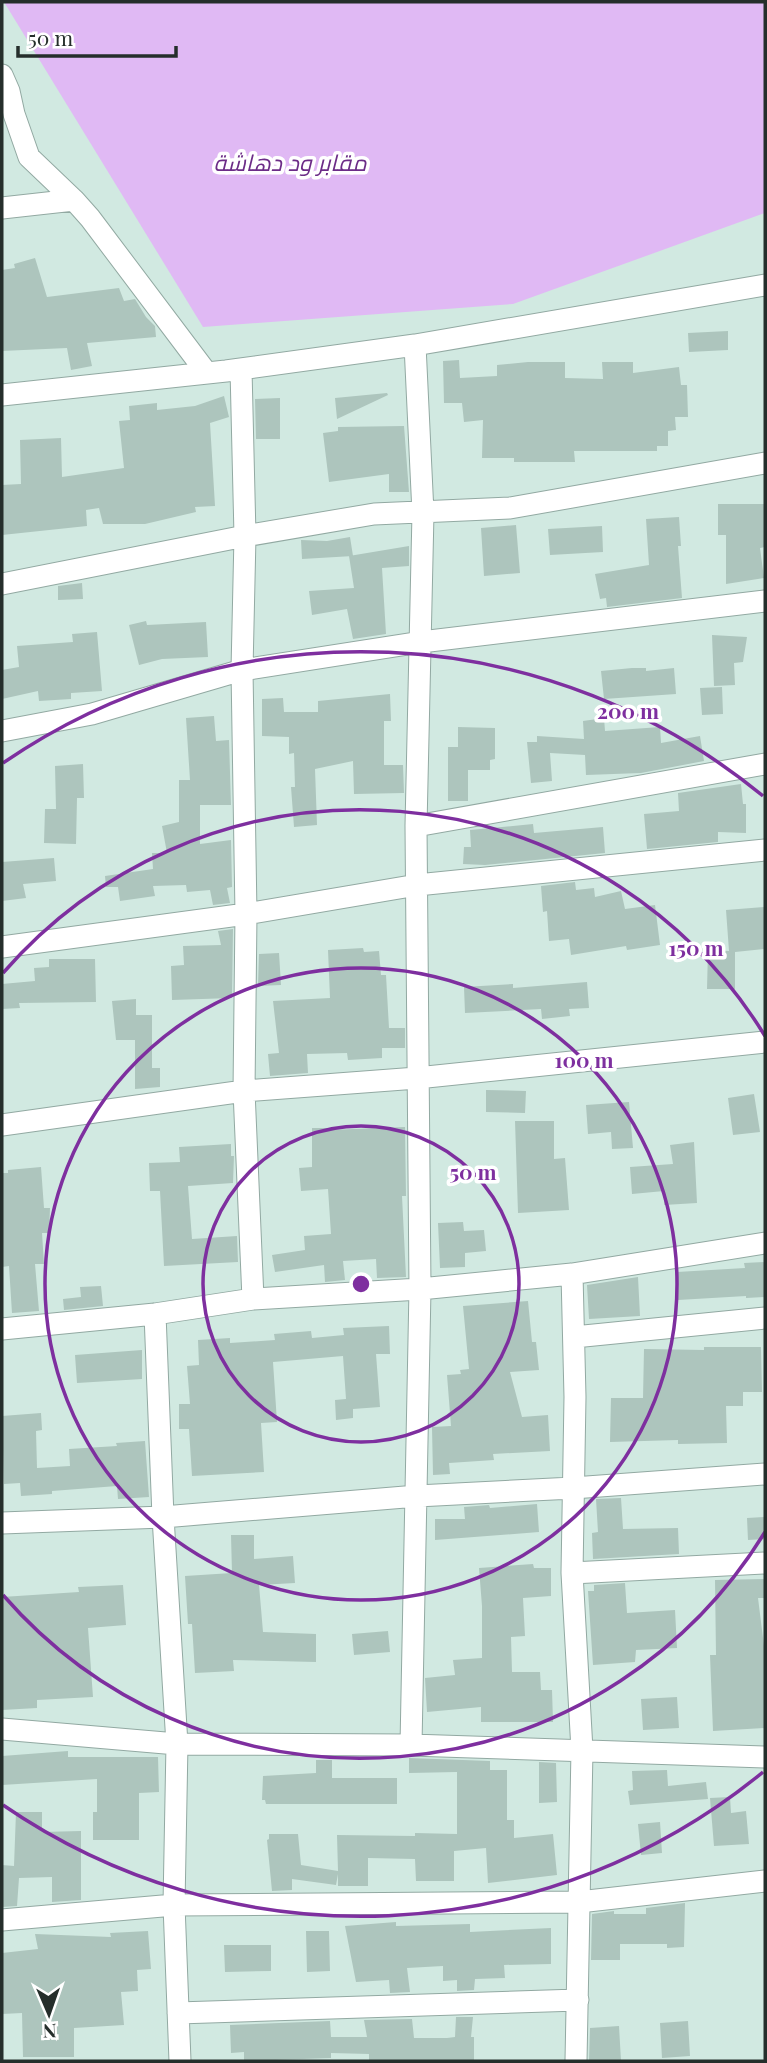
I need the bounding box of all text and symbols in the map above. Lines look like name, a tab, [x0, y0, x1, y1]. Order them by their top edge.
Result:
scale bar	[18, 14, 175, 58]
text: 50 m	[28, 23, 74, 51]
park label: مقابر ود دهاشة	[213, 146, 367, 177]
text: 200 m	[597, 696, 659, 724]
text: 150 m	[669, 933, 723, 961]
text: 100 m	[554, 1045, 614, 1073]
text: 50 m	[449, 1157, 497, 1185]
centre of rings	[349, 1272, 373, 1296]
north arrow	[14, 1979, 84, 2049]
text: N	[42, 2019, 57, 2045]

